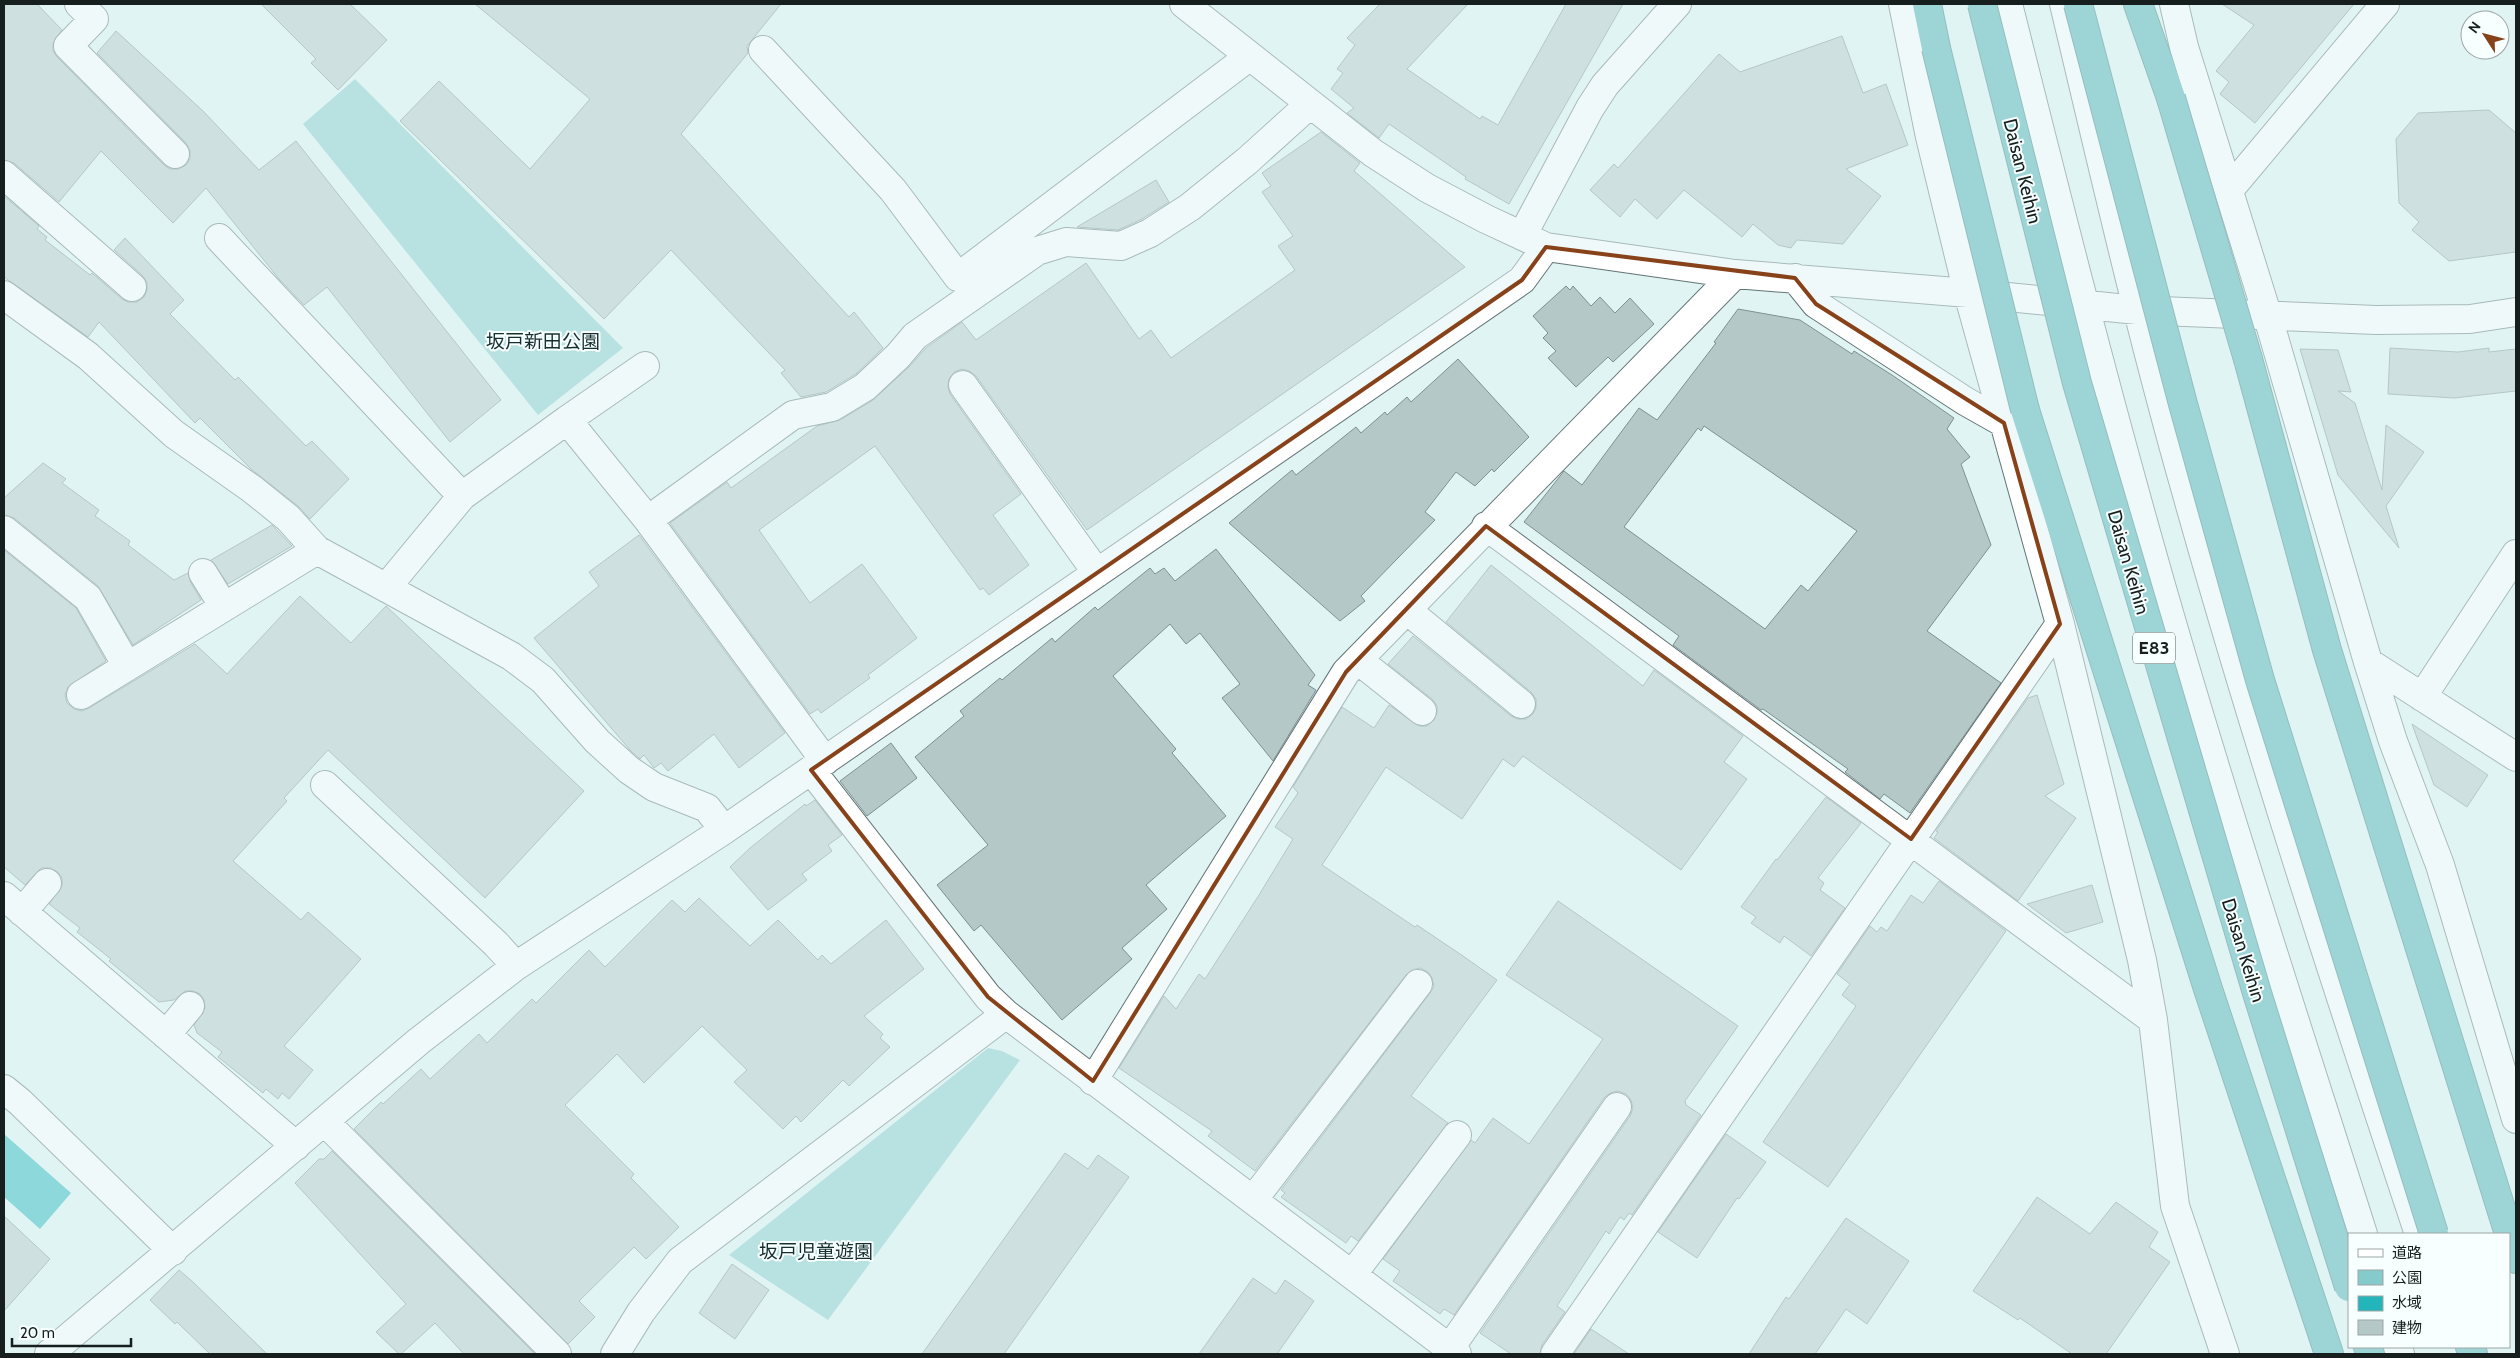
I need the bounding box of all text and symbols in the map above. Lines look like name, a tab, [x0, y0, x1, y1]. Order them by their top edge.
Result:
north arrow	[2460, 10, 2510, 60]
text: N	[2464, 18, 2485, 37]
street label: Daisan Keihin	[1998, 116, 2047, 226]
park label: 坂戸新田公園	[486, 330, 600, 353]
street label: Daisan Keihin	[2103, 507, 2154, 617]
road number: E83	[2133, 632, 2175, 664]
street label: Daisan Keihin	[2217, 895, 2270, 1005]
legend	[2348, 1233, 2510, 1348]
park label: 坂戸児童遊園	[759, 1240, 873, 1263]
text: 道路	[2392, 1244, 2422, 1262]
text: 公園	[2392, 1269, 2422, 1287]
text: 水域	[2392, 1294, 2422, 1312]
scale bar	[12, 1316, 131, 1348]
text: 建物	[2392, 1319, 2422, 1337]
text: 20 m	[20, 1324, 55, 1342]

